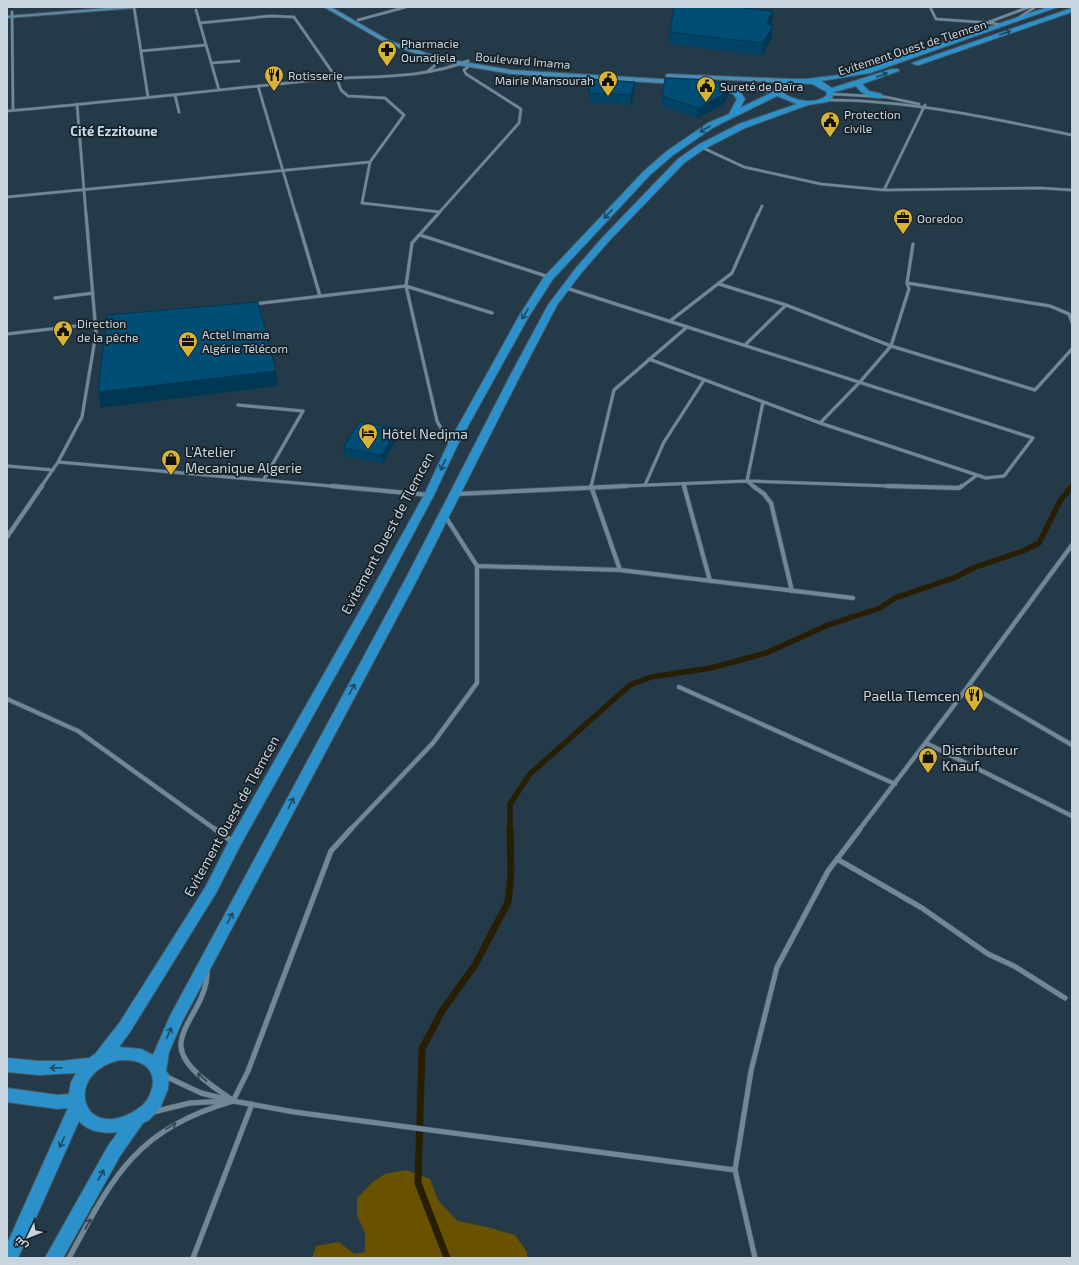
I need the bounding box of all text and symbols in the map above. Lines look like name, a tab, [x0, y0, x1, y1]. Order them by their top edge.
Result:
street label: Evitement Ouest de Tlemcen	[836, 16, 988, 78]
one-way arrow	[998, 29, 1011, 36]
place label: Pharmacie Ounadjela	[401, 36, 459, 65]
pharmacy icon: Pharmacie Ounadjela	[376, 39, 398, 67]
street label: Boulevard Imama	[475, 49, 571, 71]
restaurant icon: Rotisserie	[263, 64, 285, 92]
place label: Rotisserie	[288, 68, 343, 82]
public building icon: Mairie Mansourah	[597, 69, 619, 97]
one-way arrow	[875, 71, 888, 78]
place label: Mairie Mansourah	[495, 73, 594, 87]
public building icon: Sureté de Daïra	[695, 75, 717, 103]
place label: Sureté de Daïra	[720, 79, 803, 93]
place label: Protection civile	[844, 107, 901, 135]
public building icon: Protection civile	[819, 110, 841, 138]
district label: Cité Ezzitoune	[70, 123, 158, 139]
one-way arrow	[699, 125, 711, 133]
office icon: Ooredoo	[892, 207, 914, 235]
one-way arrow	[603, 209, 612, 219]
place label: Ooredoo	[917, 211, 964, 225]
one-way arrow	[521, 308, 529, 320]
place label: Direction de la pêche	[77, 316, 139, 344]
public building icon: Direction de la pêche	[52, 319, 74, 347]
place label: Actel Imama Algérie Télécom	[202, 327, 288, 355]
office icon: Actel Imama Algérie Télécom	[177, 330, 199, 358]
hotel icon: Hôtel Nedjma	[357, 422, 379, 450]
place label: Hôtel Nedjma	[382, 425, 468, 442]
place label: L'Atelier Mecanique Algerie	[185, 443, 302, 476]
shop icon: L'Atelier Mecanique Algerie	[160, 448, 182, 476]
street label: Evitement Ouest de Tlemcen	[337, 449, 437, 617]
one-way arrow	[439, 459, 446, 471]
one-way arrow	[349, 683, 357, 695]
restaurant icon: Paella Tlemcen	[963, 684, 985, 712]
place label: Paella Tlemcen	[863, 687, 960, 704]
street label: Evitement Ouest de Tlemcen	[180, 733, 282, 899]
place label: Distributeur Knauf	[942, 741, 1019, 774]
shop icon: Distributeur Knauf	[917, 746, 939, 774]
one-way arrow	[288, 798, 295, 810]
one-way arrow	[227, 912, 234, 924]
one-way arrow	[166, 1027, 173, 1039]
one-way arrow	[50, 1064, 63, 1072]
one-way arrow	[197, 1072, 207, 1082]
one-way arrow	[165, 1122, 176, 1131]
one-way arrow	[58, 1135, 65, 1147]
one-way arrow	[97, 1169, 105, 1181]
north arrow	[8, 1217, 48, 1257]
one-way arrow	[84, 1218, 92, 1230]
text: ش	[11, 1234, 31, 1254]

